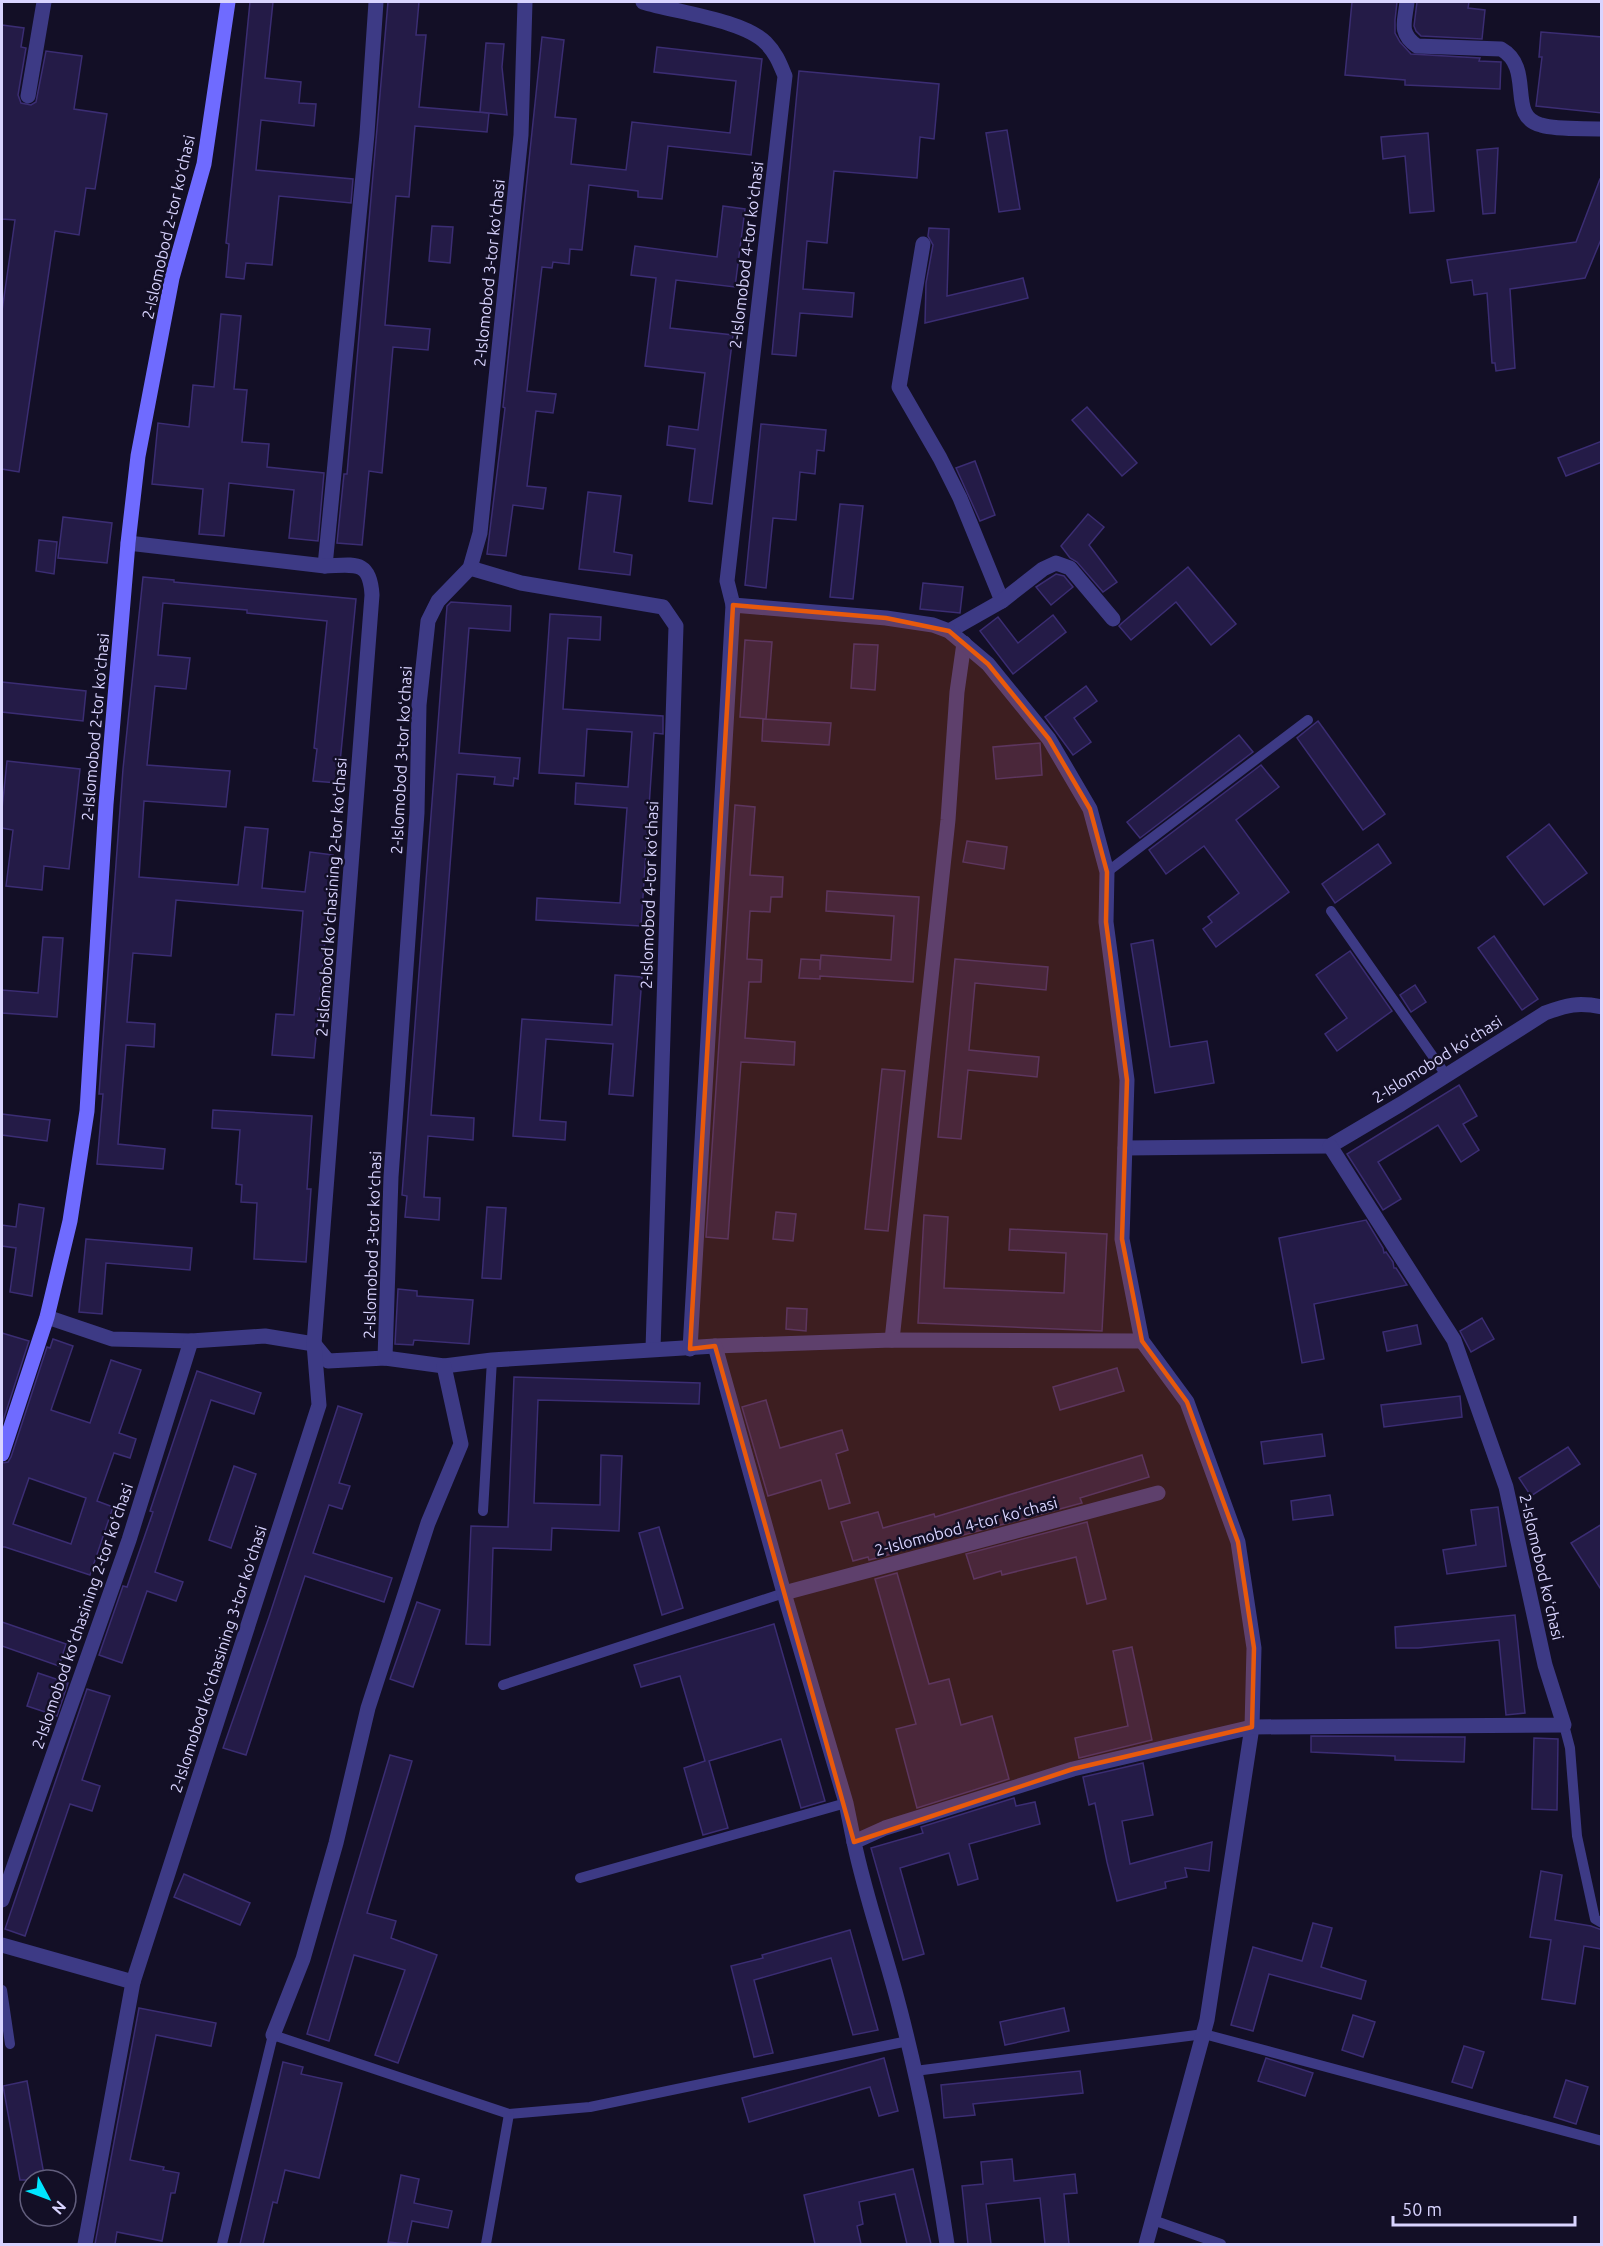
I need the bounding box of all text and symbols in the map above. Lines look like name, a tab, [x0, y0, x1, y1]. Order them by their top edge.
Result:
street label: 2-Islomobod 2-tor koʻchasi	[138, 133, 198, 321]
street label: 2-Islomobod 4-tor koʻchasi	[726, 160, 766, 350]
street label: 2-Islomobod 3-tor koʻchasi	[470, 178, 508, 368]
street label: 2-Islomobod 2-tor koʻchasi	[78, 632, 112, 822]
street label: 2-Islomobod 3-tor koʻchasi	[387, 665, 415, 855]
street label: 2-Islomobod koʻchasining 2-tor koʻchasi	[312, 757, 350, 1037]
street label: 2-Islomobod 4-tor koʻchasi	[637, 801, 661, 989]
street label: 2-Islomobod koʻchasi	[1369, 1012, 1505, 1106]
street label: 2-Islomobod 3-tor koʻchasi	[360, 1151, 384, 1339]
street label: 2-Islomobod koʻchasining 2-tor koʻchasi	[28, 1481, 136, 1751]
street label: 2-Islomobod koʻchasi	[1516, 1492, 1568, 1642]
street label: 2-Islomobod 4-tor koʻchasi	[873, 1493, 1059, 1559]
street label: 2-Islomobod koʻchasining 3-tor koʻchasi	[166, 1523, 270, 1795]
north arrow	[18, 2168, 78, 2228]
scale bar	[1393, 2189, 1574, 2227]
text: N	[49, 2197, 70, 2218]
text: 50 m	[1402, 2199, 1442, 2219]

